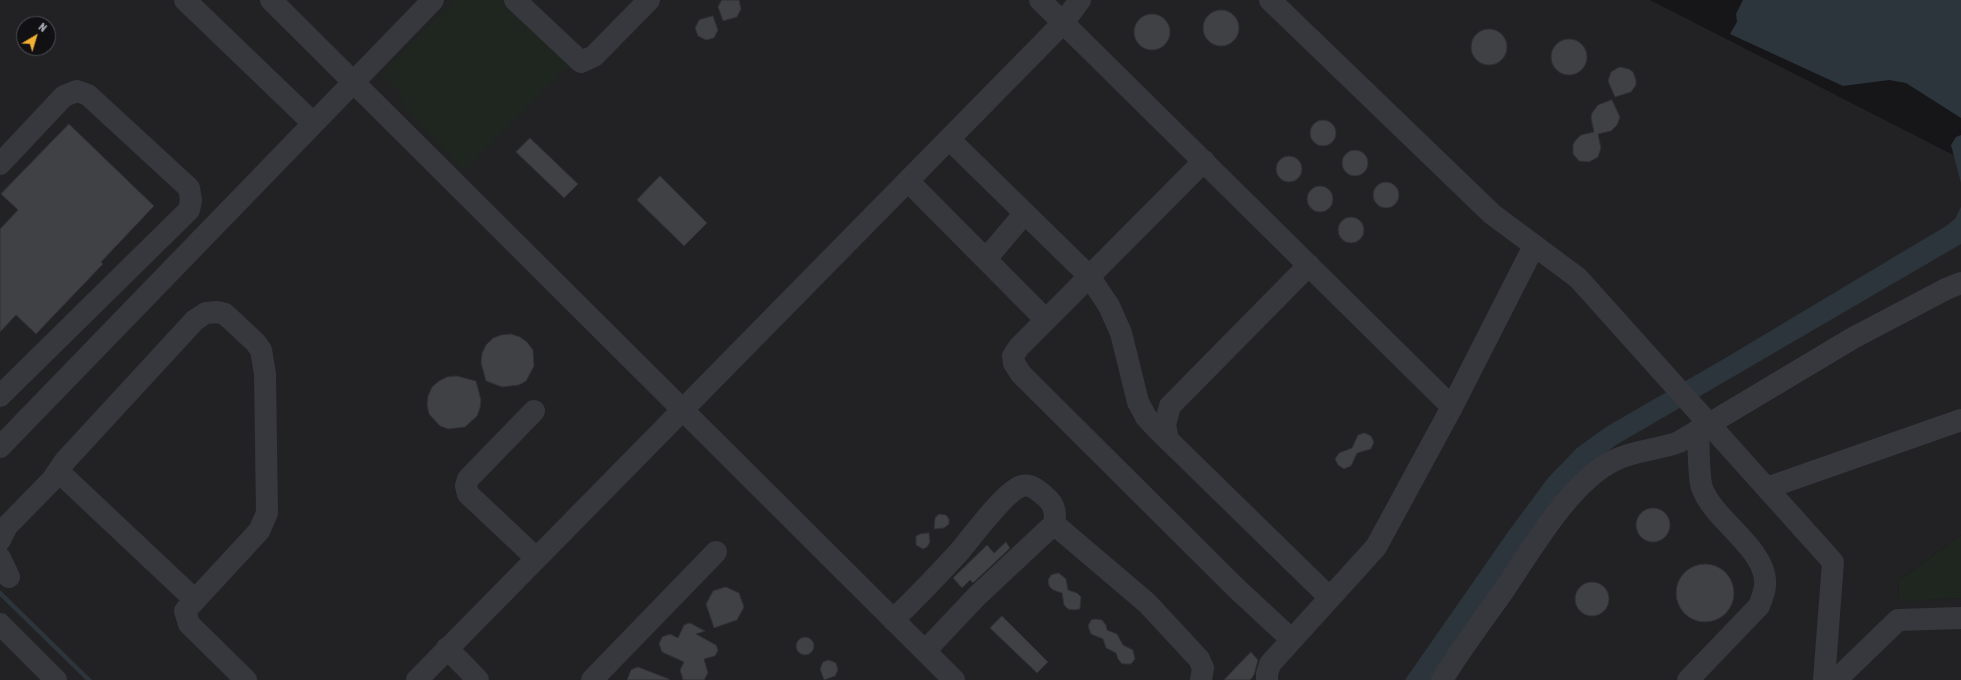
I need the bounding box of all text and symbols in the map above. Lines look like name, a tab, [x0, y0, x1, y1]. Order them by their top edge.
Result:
north arrow	[16, 16, 56, 56]
text: N	[37, 21, 49, 34]

